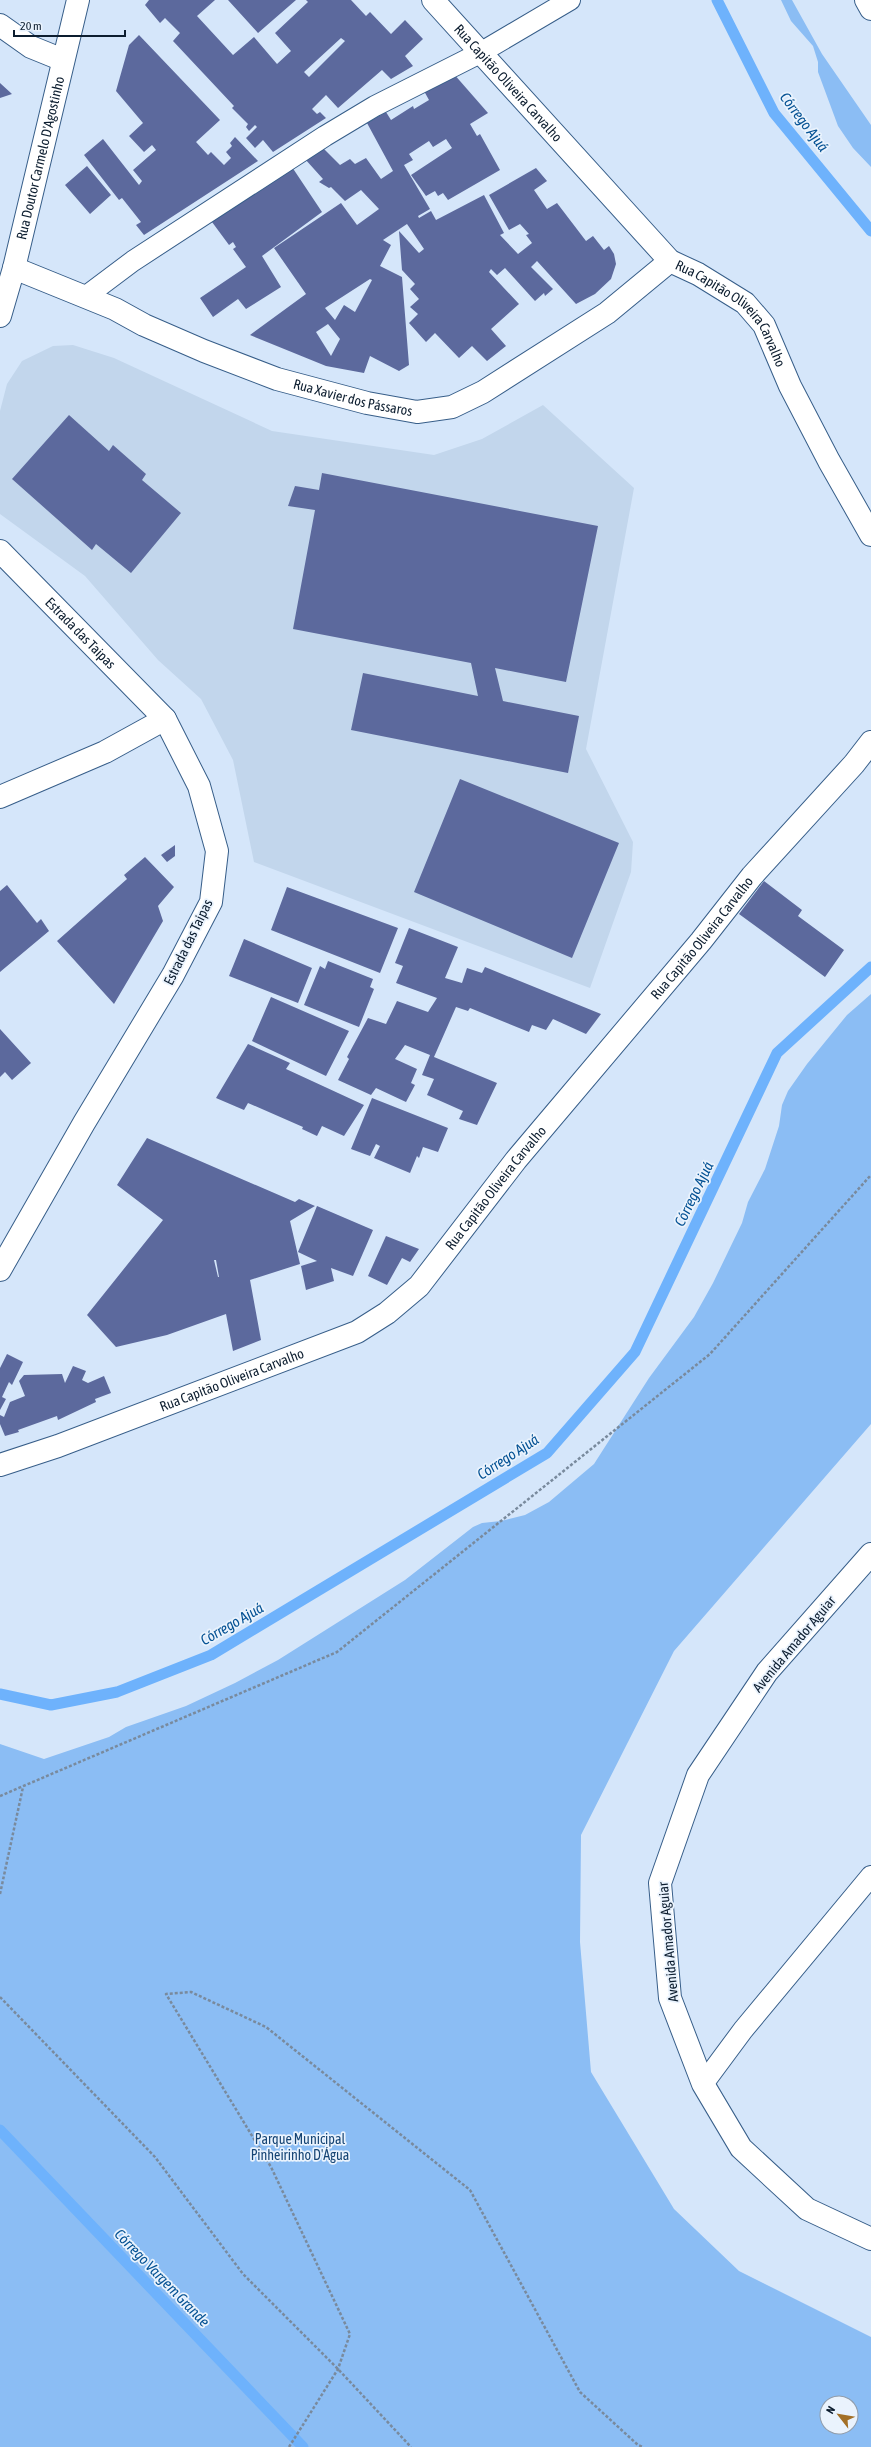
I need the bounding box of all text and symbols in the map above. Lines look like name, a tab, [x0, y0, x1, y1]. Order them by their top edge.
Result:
scale bar	[14, 12, 125, 38]
text: 20 m	[20, 19, 42, 33]
street label: Rua Capitão Oliveira Carvalho	[451, 21, 566, 145]
street label: Rua Doutor Carmelo D'Agostinho	[13, 75, 67, 241]
water label: Córrego Ajuá	[777, 89, 832, 155]
street label: Rua Capitão Oliveira Carvalho	[673, 257, 789, 369]
street label: Rua Xavier dos Pássaros	[292, 376, 414, 419]
street label: Estrada das Taipas	[42, 594, 119, 672]
street label: Rua Capitão Oliveira Carvalho	[647, 874, 756, 1002]
street label: Estrada das Taipas	[160, 896, 216, 987]
street label: Rua Capitão Oliveira Carvalho	[442, 1123, 549, 1253]
water label: Córrego Ajuá	[671, 1159, 716, 1229]
street label: Rua Capitão Oliveira Carvalho	[157, 1345, 306, 1414]
water label: Córrego Ajuá	[474, 1430, 542, 1483]
street label: Avenida Amador Aguiar	[749, 1592, 839, 1695]
water label: Córrego Ajuá	[197, 1599, 266, 1648]
street label: Avenida Amador Aguiar	[655, 1881, 681, 2003]
park label: Parque Municipal Pinheirinho D'Água	[251, 2131, 349, 2163]
water label: Córrego Vargem Grande	[111, 2225, 213, 2330]
north arrow	[819, 2395, 859, 2435]
text: N	[824, 2404, 837, 2416]

